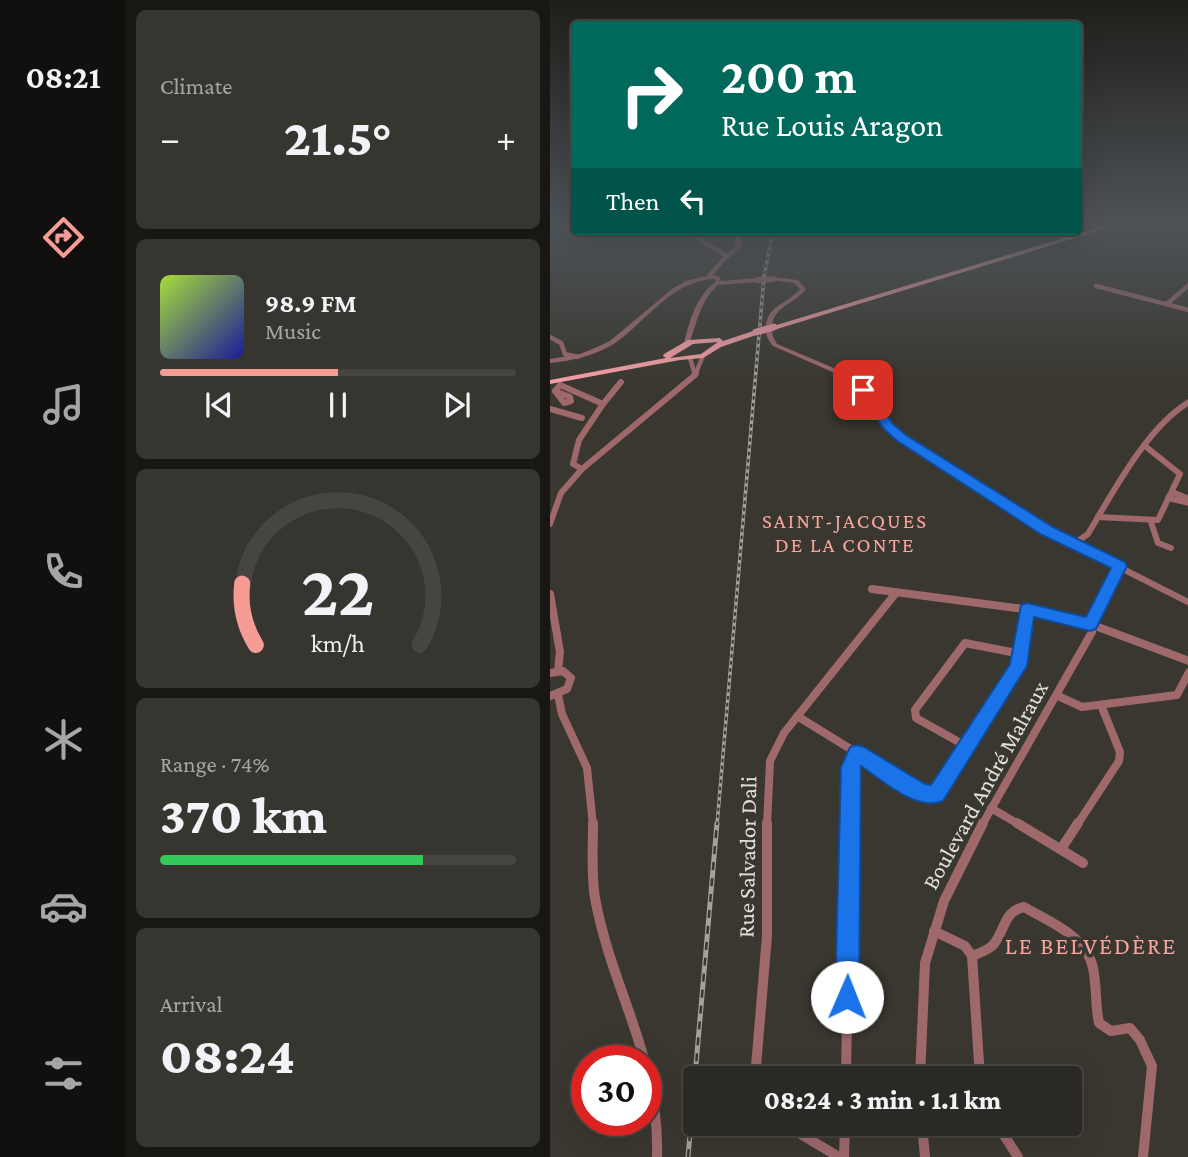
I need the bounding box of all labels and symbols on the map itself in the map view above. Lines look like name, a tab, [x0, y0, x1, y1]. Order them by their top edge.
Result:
pin	[833, 360, 893, 420]
district label: SAINT-JACQUES DE LA CONTE	[762, 509, 928, 557]
street label: Boulevard André Malraux	[917, 676, 1053, 894]
street label: Rue Salvador Dali	[733, 776, 761, 938]
district label: LE BELVÉDÈRE	[1005, 932, 1177, 959]
position arrow	[810, 960, 884, 1034]
speed limit sign: 30	[571, 1045, 662, 1136]

